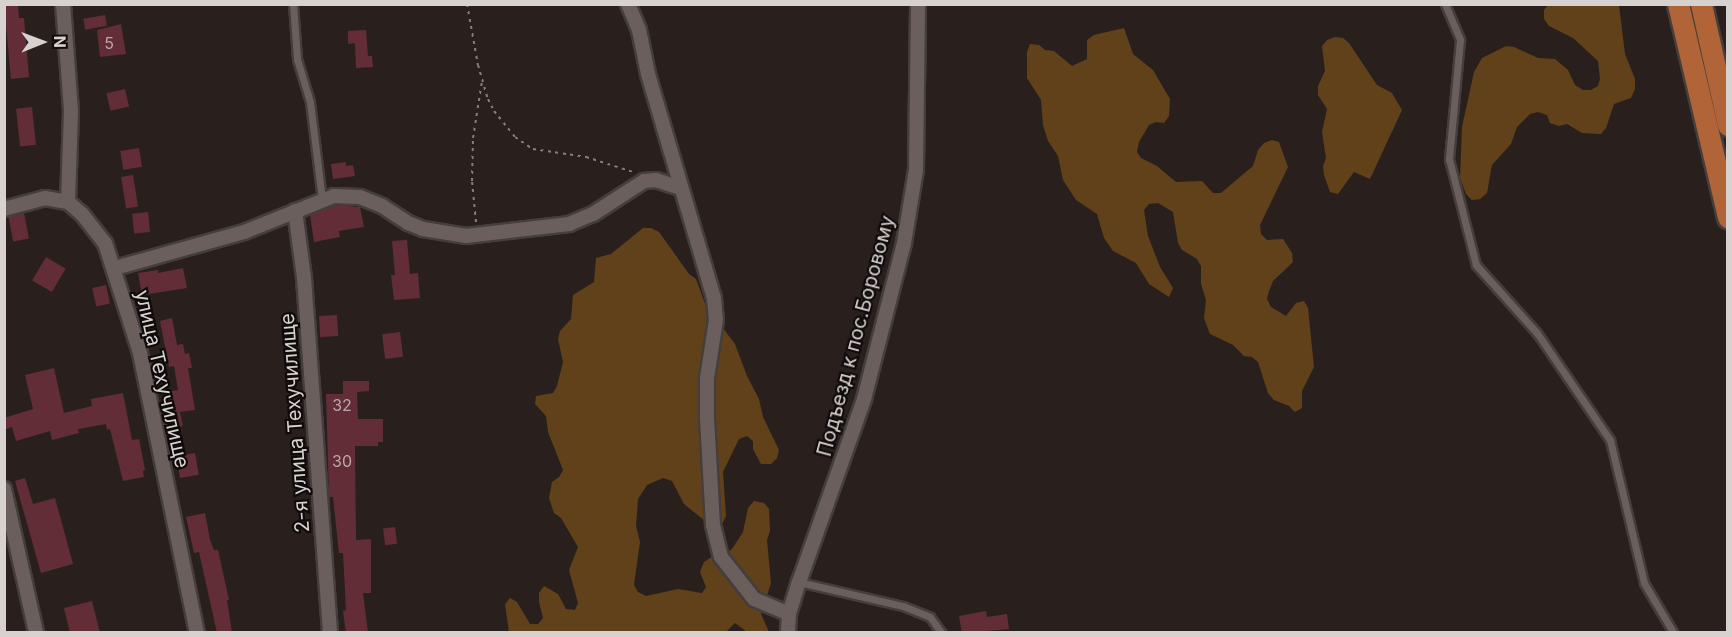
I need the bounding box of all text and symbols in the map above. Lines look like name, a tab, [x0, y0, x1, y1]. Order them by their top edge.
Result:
north arrow	[12, 12, 72, 72]
house number: 5	[104, 33, 114, 53]
text: N	[50, 35, 70, 48]
street label: Подъезд к пос.Боровому	[812, 213, 900, 459]
street label: улица Техучилище	[130, 288, 194, 470]
street label: 2-я улица Техучилище	[275, 312, 315, 534]
house number: 32	[332, 395, 352, 415]
house number: 30	[332, 451, 352, 471]

